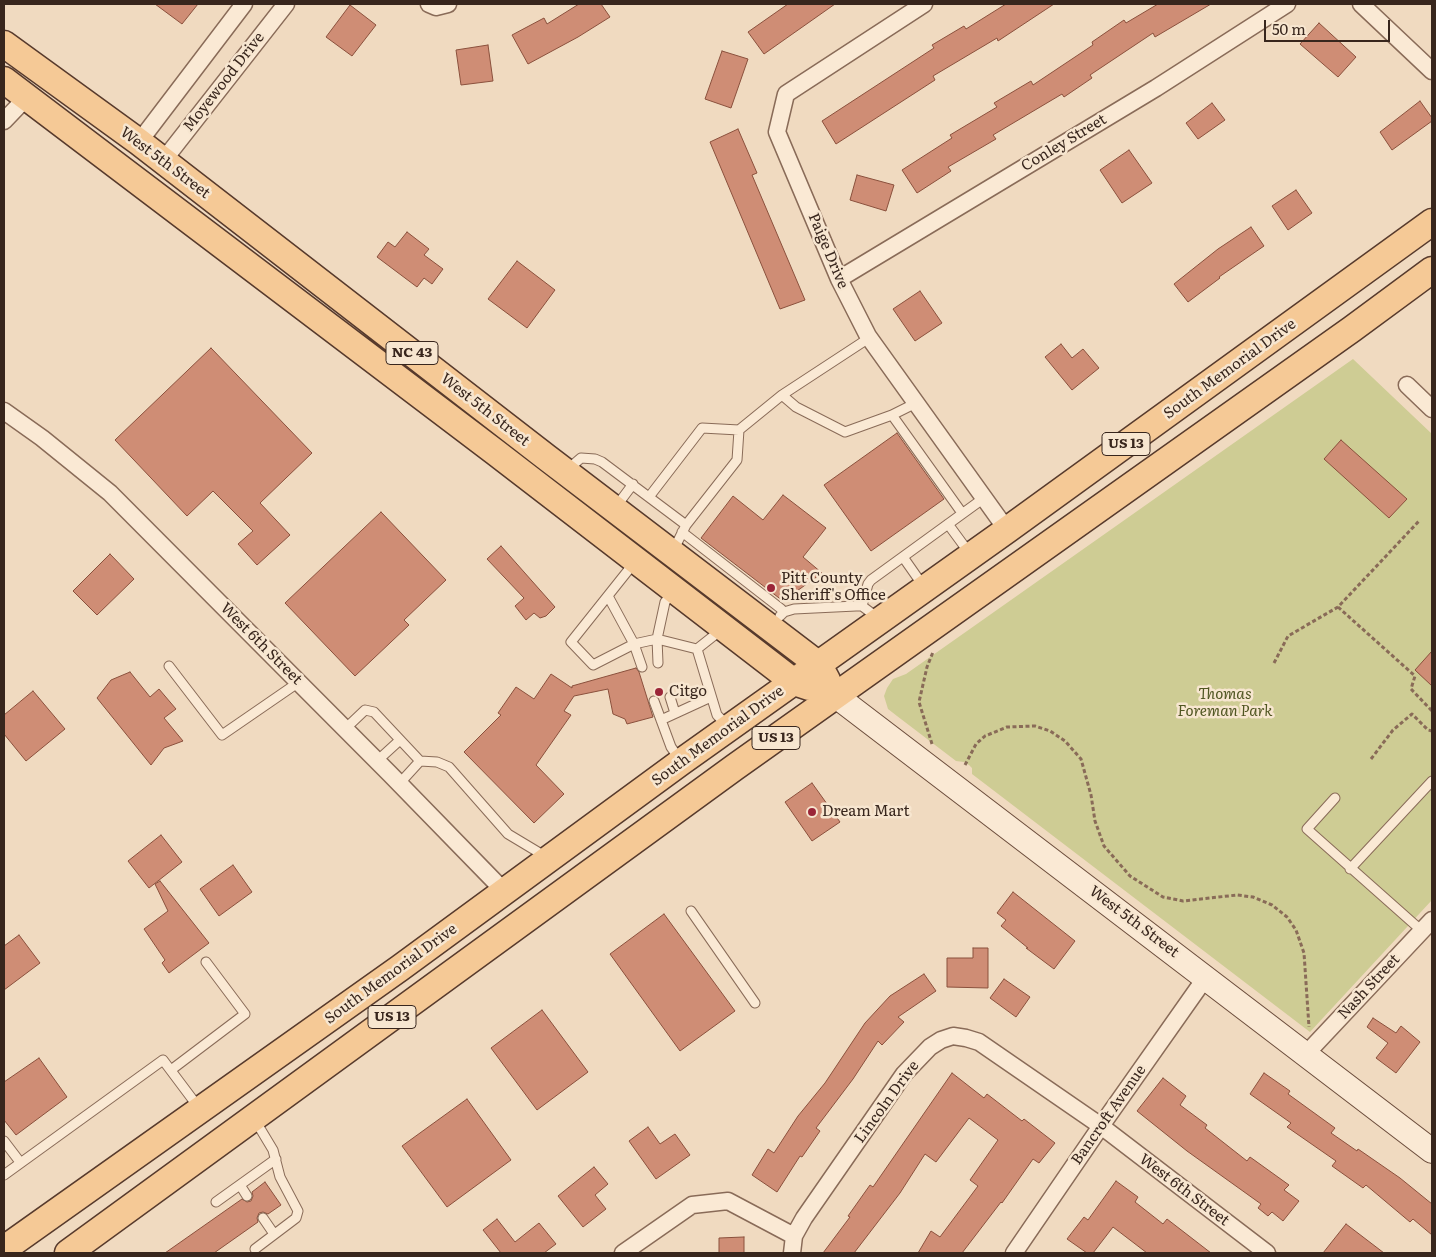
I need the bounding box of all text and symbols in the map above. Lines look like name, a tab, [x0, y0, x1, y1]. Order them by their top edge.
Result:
scale bar	[1266, 10, 1392, 42]
text: 50 m	[1272, 17, 1306, 40]
street label: Moyewood Drive	[180, 29, 268, 135]
street label: Conley Street	[1018, 111, 1110, 175]
street label: West 5th Street	[117, 123, 213, 203]
street label: Paige Drive	[804, 210, 852, 292]
street label: South Memorial Drive	[1160, 315, 1300, 423]
road number: NC 43	[386, 342, 438, 364]
street label: West 5th Street	[437, 370, 533, 450]
road number: US 13	[1102, 432, 1150, 456]
place label: Pitt County Sheriff's Office	[781, 570, 886, 605]
marker: Pitt County Sheriff's Office	[765, 582, 777, 594]
street label: West 6th Street	[216, 599, 306, 689]
street label: South Memorial Drive	[648, 682, 788, 790]
place label: Citgo	[669, 683, 707, 701]
marker: Citgo	[653, 686, 665, 698]
park label: Thomas Foreman Park	[1178, 686, 1272, 721]
road number: US 13	[752, 726, 800, 750]
place label: Dream Mart	[822, 803, 910, 821]
marker: Dream Mart	[806, 806, 818, 818]
street label: West 5th Street	[1086, 882, 1182, 962]
street label: South Memorial Drive	[321, 920, 461, 1028]
street label: Nash Street	[1334, 951, 1404, 1023]
road number: US 13	[368, 1006, 416, 1028]
street label: Lincoln Drive	[851, 1057, 923, 1147]
street label: Bancroft Avenue	[1068, 1062, 1150, 1168]
street label: West 6th Street	[1135, 1150, 1233, 1230]

